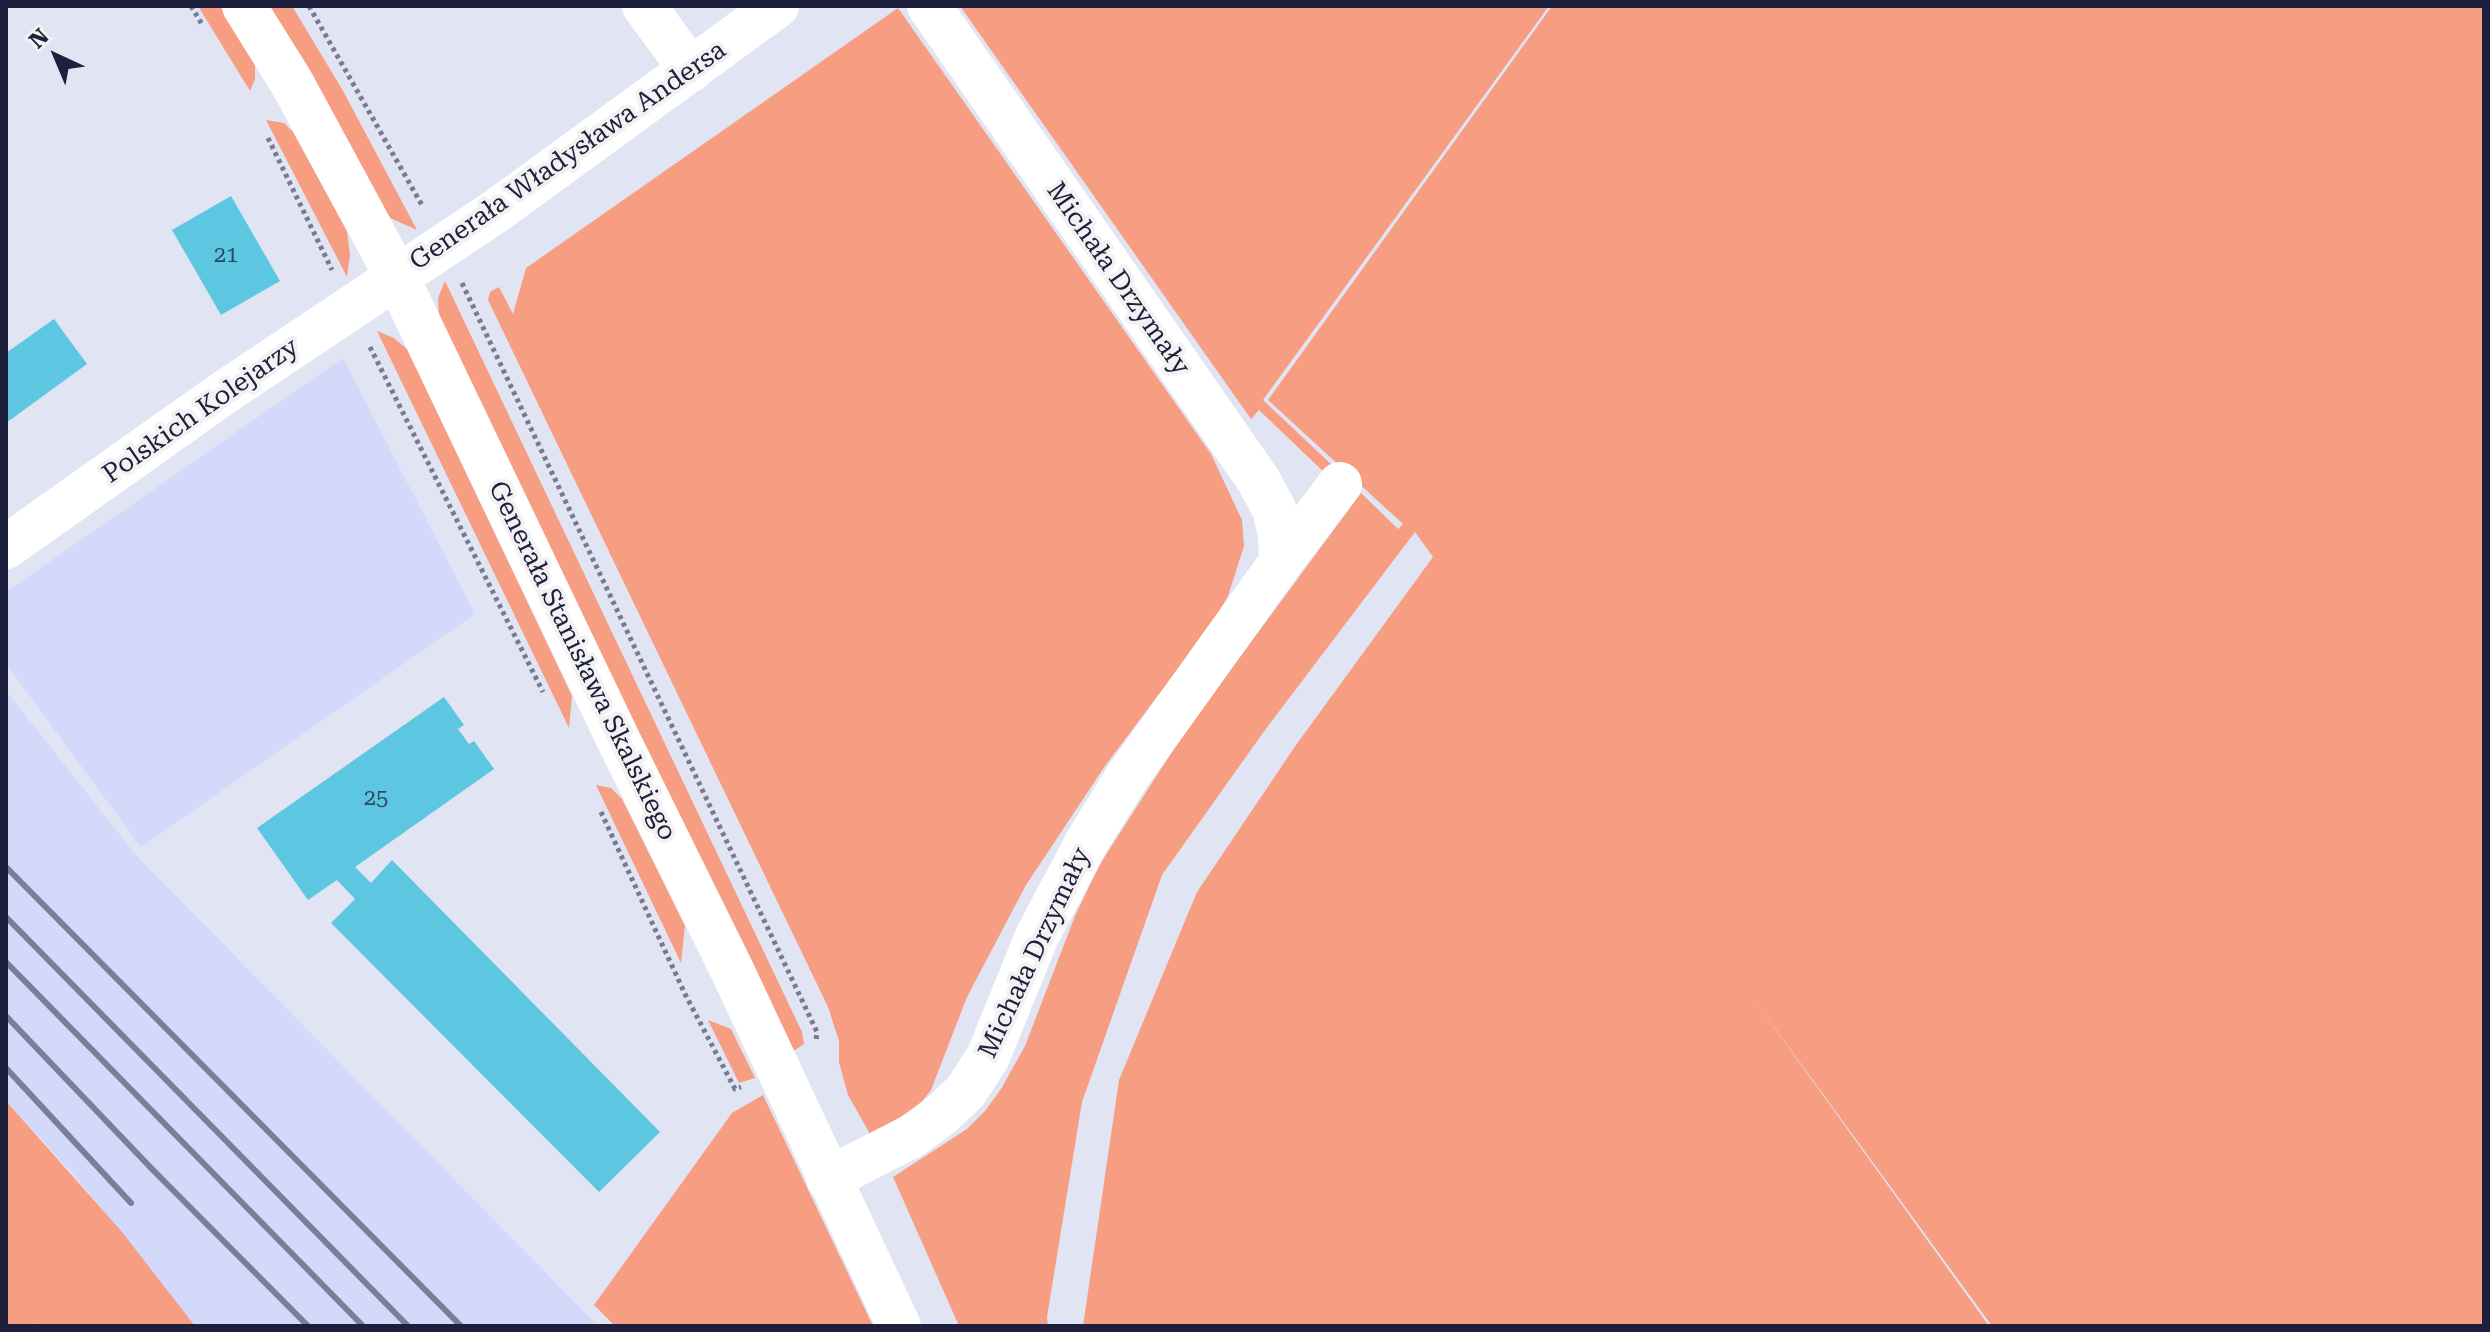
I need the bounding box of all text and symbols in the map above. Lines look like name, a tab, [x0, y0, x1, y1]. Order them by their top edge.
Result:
north arrow	[16, 16, 96, 96]
text: N	[24, 24, 54, 53]
street label: Generała Władysława Andersa	[404, 35, 732, 277]
street label: Michała Drzymały	[1040, 176, 1196, 382]
house number: 21	[214, 243, 238, 269]
street label: Polskich Kolejarzy	[97, 332, 305, 490]
street label: Generała Stanisława Skalskiego	[481, 476, 683, 846]
house number: 25	[364, 786, 388, 812]
street label: Michała Drzymały	[973, 843, 1097, 1063]

